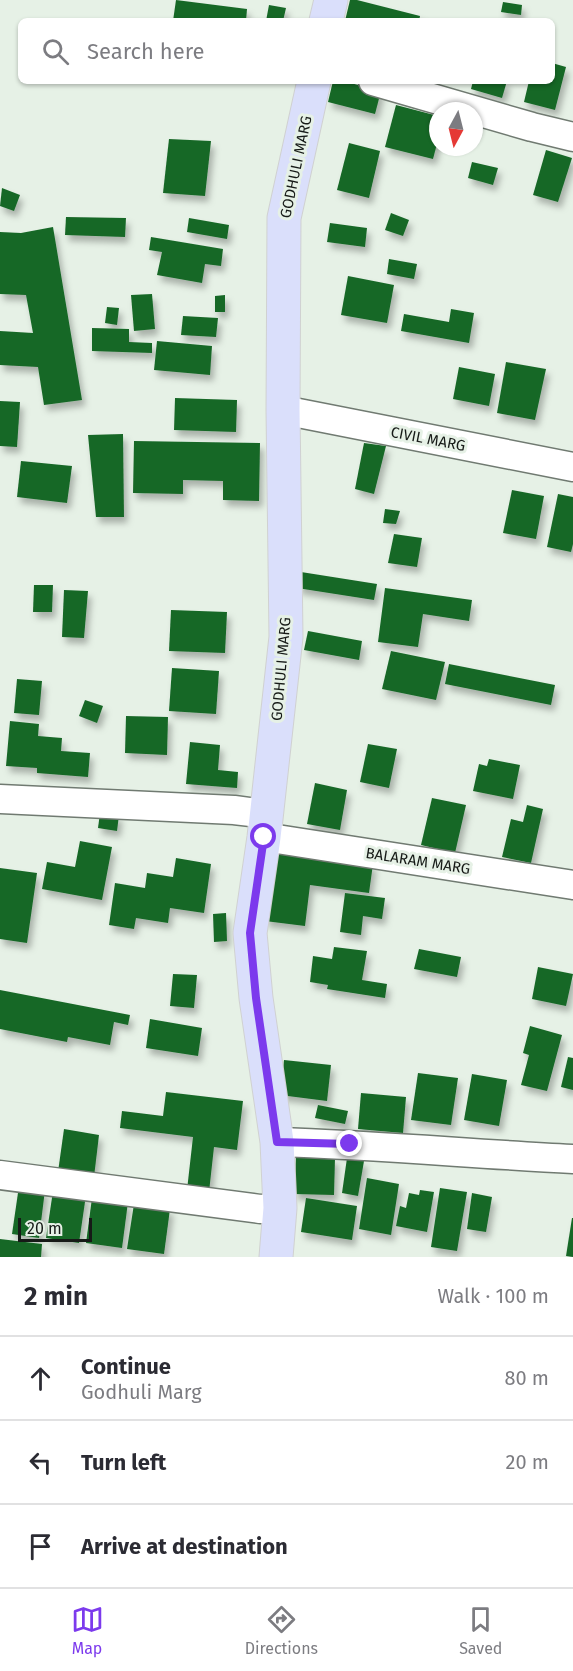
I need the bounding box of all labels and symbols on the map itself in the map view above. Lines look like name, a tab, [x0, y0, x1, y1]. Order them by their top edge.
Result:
north arrow	[429, 102, 483, 156]
street label: GODHULI MARG	[276, 114, 316, 220]
street label: CIVIL MARG	[389, 423, 467, 455]
street label: GODHULI MARG	[267, 616, 295, 722]
route start	[250, 823, 276, 849]
street label: BALARAM MARG	[364, 844, 472, 878]
route end	[336, 1130, 362, 1156]
scale bar	[18, 1215, 92, 1242]

